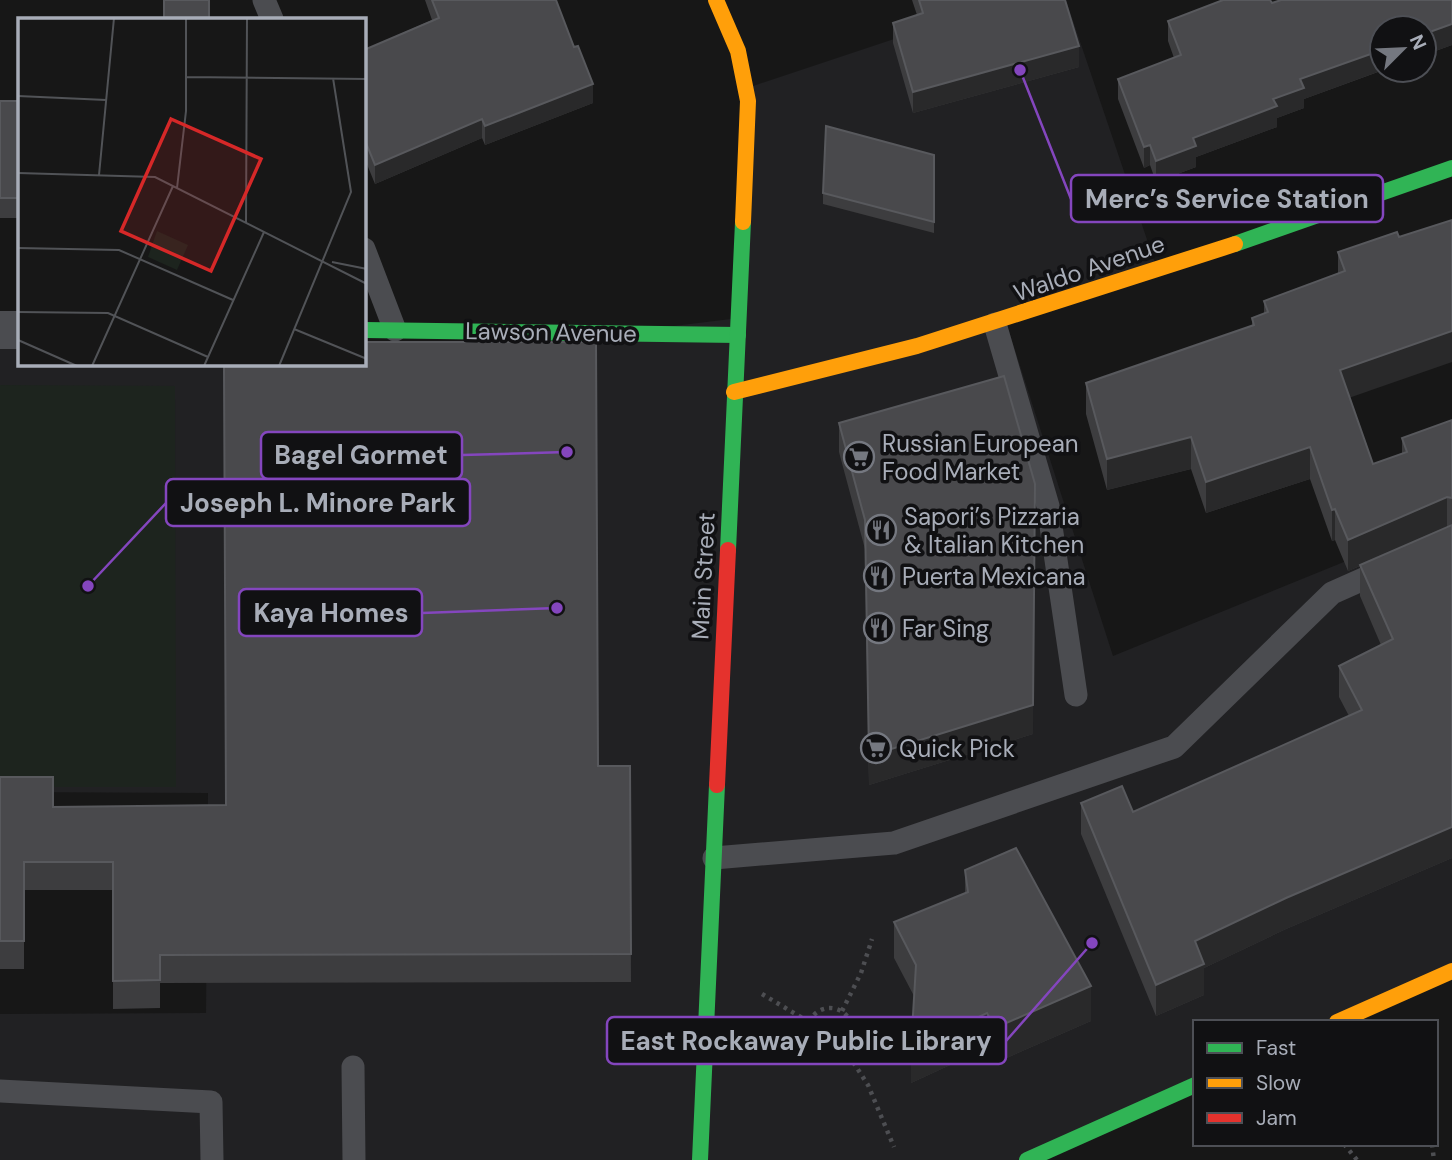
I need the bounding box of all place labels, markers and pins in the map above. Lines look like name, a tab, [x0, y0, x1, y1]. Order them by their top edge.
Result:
callout: Merc’s Service Station	[1071, 175, 1383, 222]
place label: Russian European Food Market	[882, 428, 1079, 487]
callout: Bagel Gormet	[261, 432, 462, 479]
supermarket icon: Russian European Food Market	[842, 440, 876, 474]
callout: Joseph L. Minore Park	[166, 479, 470, 526]
place label: Sapori’s Pizzaria & Italian Kitchen	[904, 501, 1084, 560]
restaurant icon: Sapori’s Pizzaria & Italian Kitchen	[864, 513, 898, 547]
restaurant icon: Puerta Mexicana	[862, 559, 896, 593]
place label: Puerta Mexicana	[902, 561, 1086, 592]
callout: Kaya Homes	[239, 589, 422, 636]
restaurant icon: Far Sing	[862, 611, 896, 645]
place label: Far Sing	[902, 613, 989, 644]
supermarket icon: Quick Pick	[859, 731, 893, 765]
place label: Quick Pick	[899, 733, 1015, 764]
callout: East Rockaway Public Library	[607, 1017, 1006, 1064]

